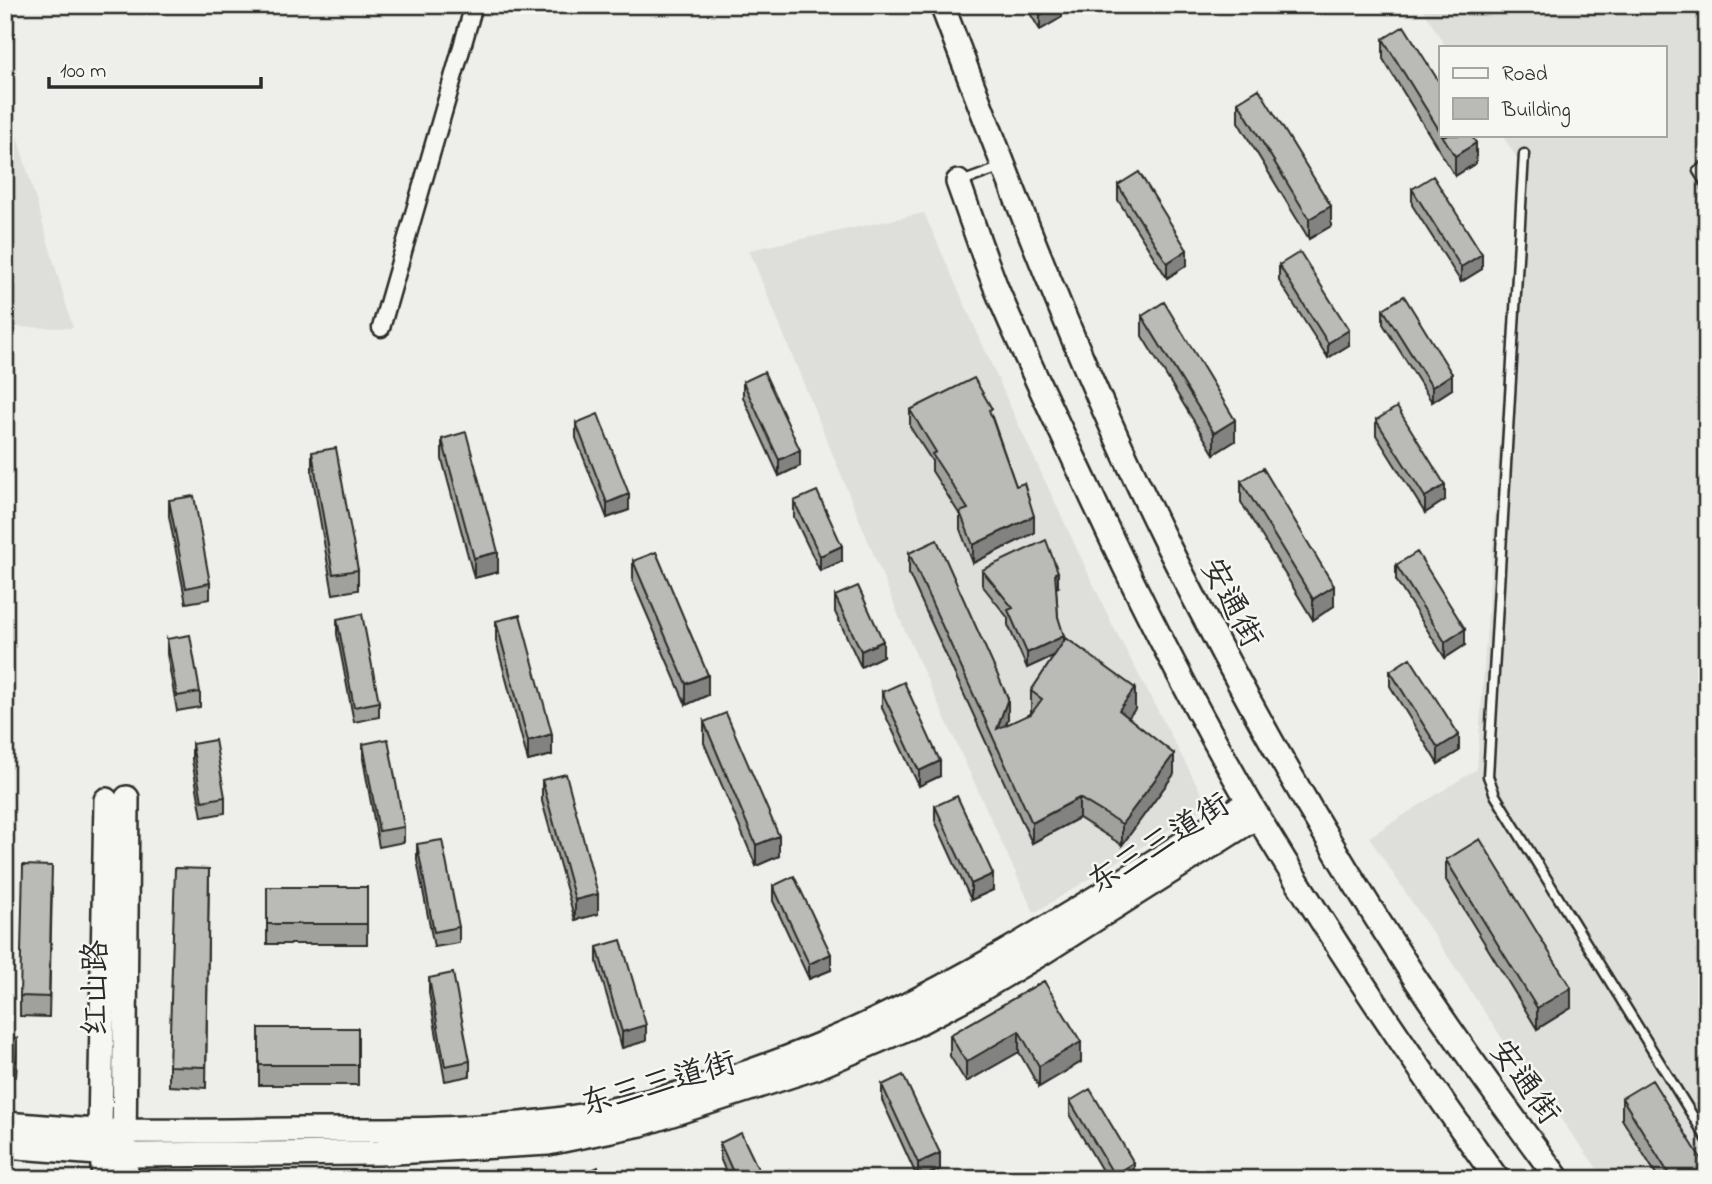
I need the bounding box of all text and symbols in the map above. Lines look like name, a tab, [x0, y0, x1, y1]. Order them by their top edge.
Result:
scale bar	[49, 46, 261, 90]
legend	[1439, 46, 1666, 136]
text: 100 m	[60, 57, 106, 87]
text: Road	[1502, 60, 1548, 90]
text: Building	[1501, 96, 1571, 128]
street label: 安通街	[1187, 550, 1273, 657]
street label: 东三三道街	[1080, 783, 1240, 907]
street label: 红山路	[74, 940, 121, 1036]
street label: 安通街	[1476, 1030, 1570, 1136]
street label: 东三三道街	[576, 1041, 742, 1130]

